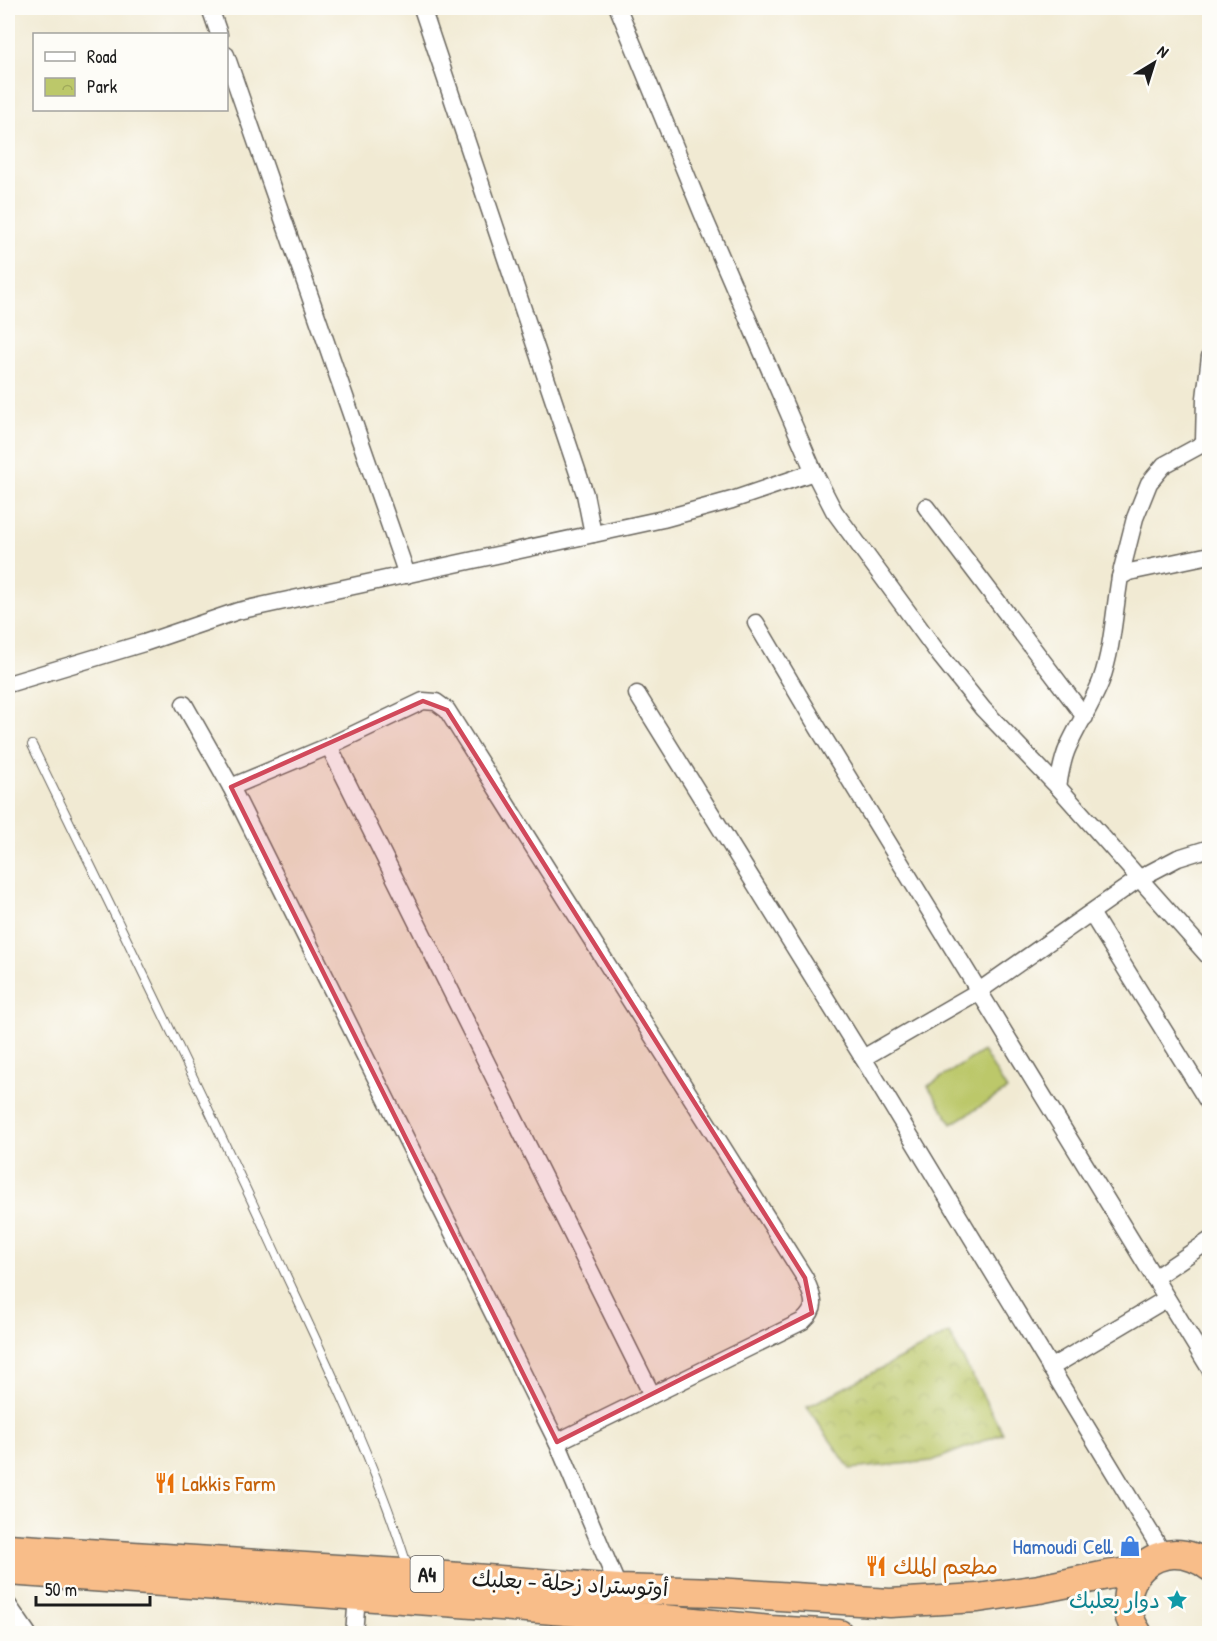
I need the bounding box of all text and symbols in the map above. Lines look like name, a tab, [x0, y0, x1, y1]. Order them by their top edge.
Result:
legend	[33, 33, 228, 111]
north arrow	[1124, 33, 1184, 93]
text: N	[1153, 40, 1174, 63]
text: Road	[87, 44, 117, 69]
text: Park	[87, 74, 118, 99]
place label: Lakkis Farm	[182, 1468, 276, 1498]
restaurant icon: Lakkis Farm	[153, 1471, 177, 1495]
place label: Hamoudi Cell	[1013, 1531, 1114, 1561]
shop icon: Hamoudi Cell	[1118, 1534, 1142, 1558]
place label: مطعم الملك	[893, 1551, 998, 1583]
restaurant icon: مطعم الملك	[864, 1554, 888, 1578]
road number: A4	[410, 1556, 444, 1592]
street label: أوتوستراد زحلة - بعلبك	[471, 1563, 670, 1603]
scale bar	[36, 1569, 150, 1607]
text: 50 m	[45, 1577, 77, 1602]
place label: دوار بعلبك	[1069, 1585, 1160, 1615]
place icon: دوار بعلبك	[1165, 1588, 1189, 1612]

